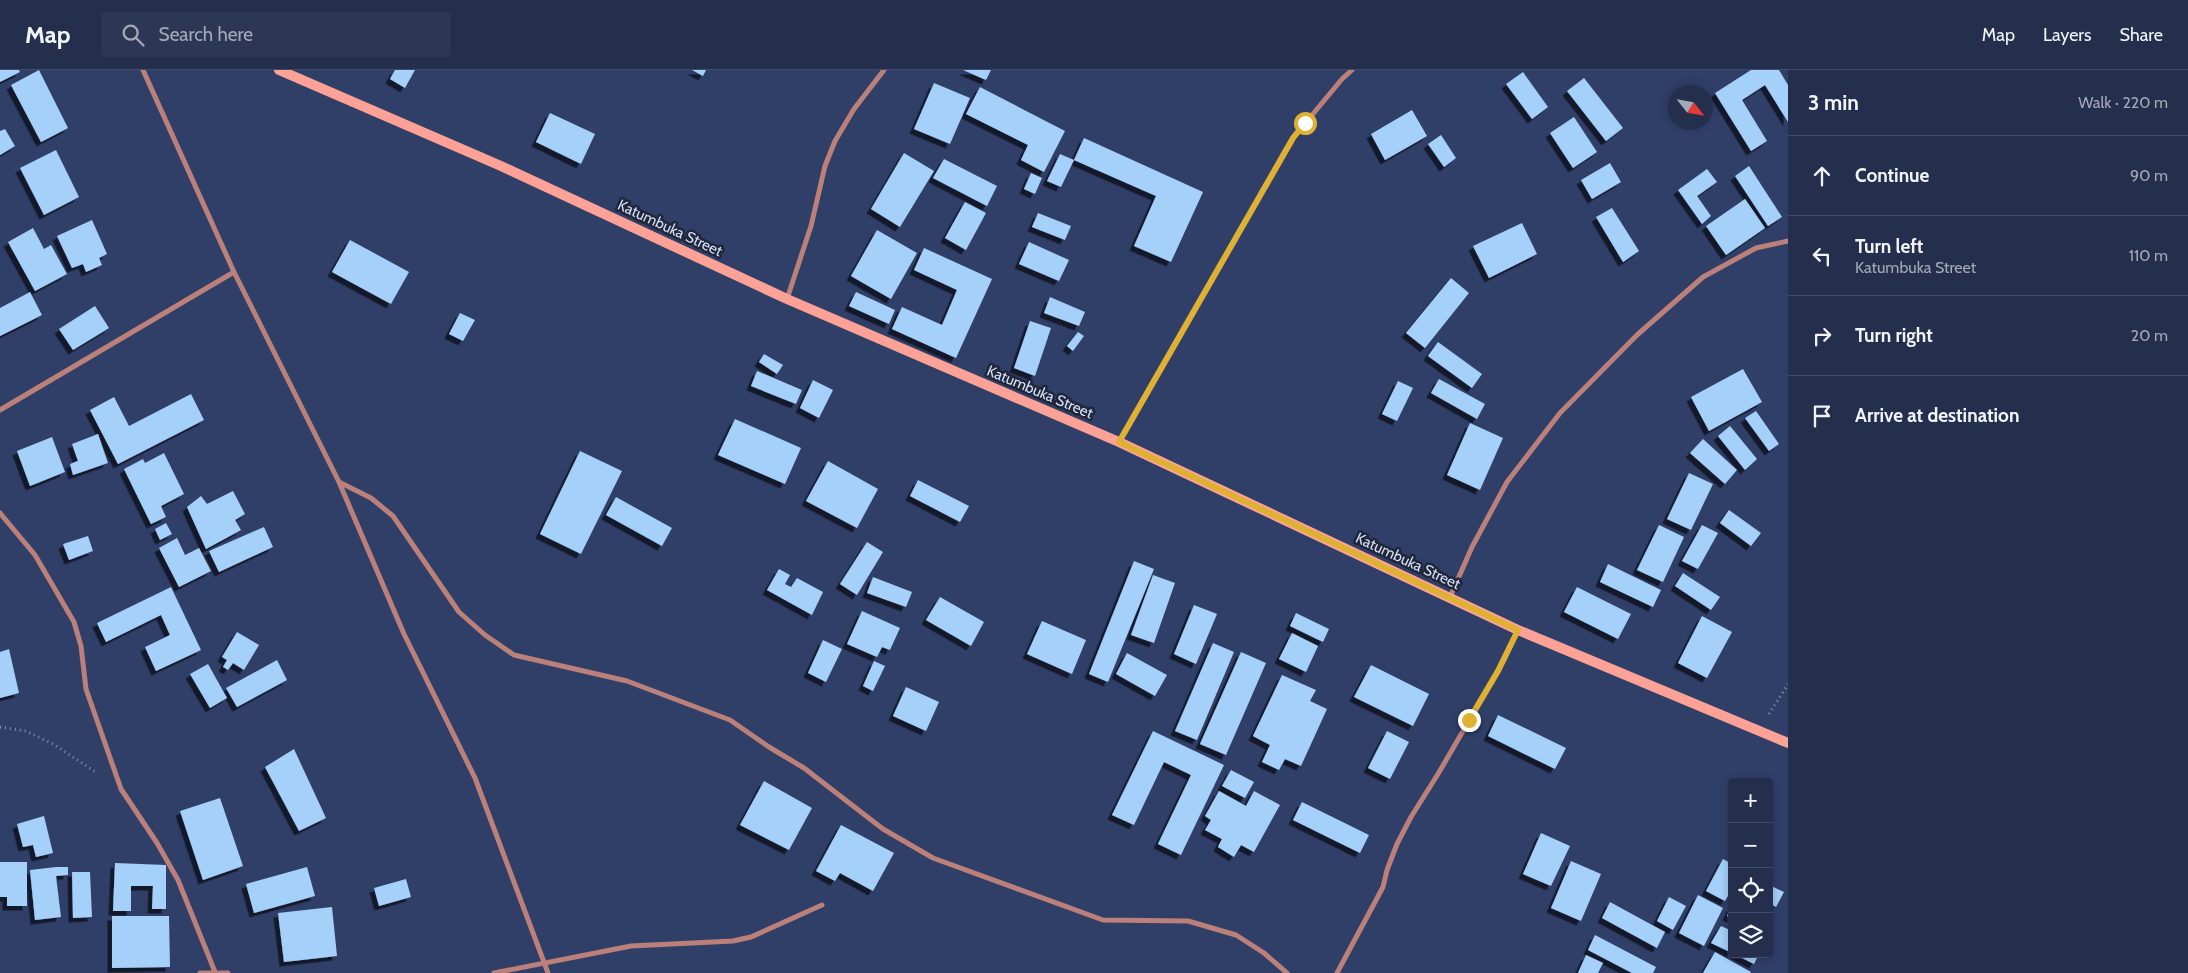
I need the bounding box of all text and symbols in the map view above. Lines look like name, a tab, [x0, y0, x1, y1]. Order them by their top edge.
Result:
search box	[101, 12, 451, 57]
text: Map	[25, 20, 71, 49]
icon: search	[119, 21, 147, 49]
text: Search here	[159, 23, 253, 46]
text: Map	[1982, 24, 2015, 46]
text: Layers	[2043, 24, 2092, 46]
text: Share	[2120, 24, 2163, 46]
north arrow	[1668, 85, 1713, 130]
text: 3 min	[1808, 90, 1859, 115]
text: Walk · 220 m	[2078, 93, 2168, 112]
route start	[1294, 112, 1317, 135]
icon: ahead	[1808, 162, 1836, 190]
text: Continue	[1855, 164, 1929, 187]
text: 90 m	[2130, 166, 2168, 185]
street label: Katumbuka Street	[615, 196, 725, 260]
text: Turn left	[1855, 235, 1923, 258]
icon: left	[1808, 242, 1836, 270]
text: 110 m	[2129, 246, 2168, 265]
text: Katumbuka Street	[1855, 258, 1976, 277]
icon: right	[1808, 322, 1836, 350]
text: Turn right	[1855, 324, 1933, 347]
text: 20 m	[2131, 326, 2168, 345]
street label: Katumbuka Street	[984, 362, 1096, 422]
icon: arrive	[1808, 402, 1836, 430]
text: Arrive at destination	[1855, 404, 2019, 427]
street label: Katumbuka Street	[1353, 529, 1463, 593]
route end	[1458, 709, 1481, 732]
map controls	[1728, 778, 1773, 958]
button: +	[1728, 778, 1773, 823]
button: −	[1728, 823, 1773, 868]
button: locate	[1728, 868, 1773, 913]
button: layers	[1728, 913, 1773, 958]

